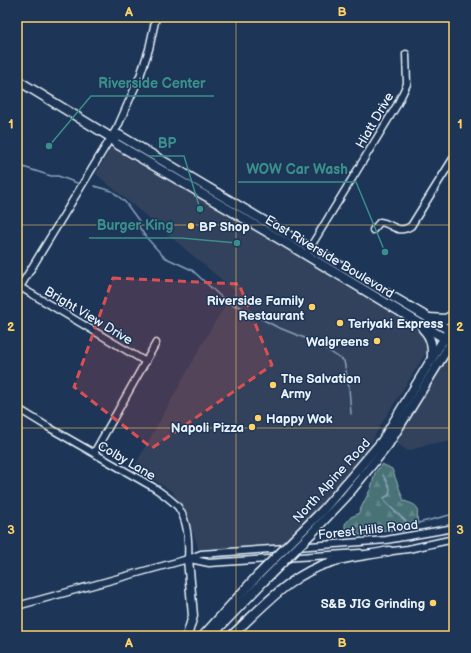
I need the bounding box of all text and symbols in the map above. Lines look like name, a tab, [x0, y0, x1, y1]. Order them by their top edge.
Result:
text: A	[124, 4, 133, 20]
text: B	[337, 4, 347, 20]
callout: Riverside Center	[91, 70, 214, 96]
text: Riverside Center	[98, 75, 206, 92]
street label: Hiatt Drive	[352, 89, 397, 151]
text: 1	[8, 116, 14, 132]
text: 1	[457, 116, 463, 132]
callout: BP	[149, 130, 184, 156]
text: BP	[158, 135, 177, 152]
callout: WOW Car Wash	[238, 156, 356, 182]
text: WOW Car Wash	[246, 161, 348, 178]
callout: Burger King	[89, 212, 181, 238]
street label: East Riverside Boulevard	[262, 212, 397, 302]
text: Burger King	[97, 217, 173, 234]
place label: BP Shop	[199, 219, 250, 235]
marker: BP Shop	[186, 221, 196, 231]
street label: Bright View Drive	[41, 283, 136, 349]
place label: Riverside Family Restaurant	[207, 293, 305, 324]
marker: Riverside Family Restaurant	[307, 302, 317, 312]
place label: Teriyaki Express	[348, 316, 443, 332]
marker: Teriyaki Express	[335, 318, 345, 328]
text: 2	[7, 319, 15, 335]
text: 2	[456, 319, 464, 335]
place label: Walgreens	[306, 334, 369, 350]
marker: Walgreens	[372, 336, 382, 346]
place label: The Salvation Army	[280, 371, 361, 402]
marker: The Salvation Army	[268, 380, 278, 390]
place label: Happy Wok	[266, 411, 333, 427]
marker: Happy Wok	[253, 413, 263, 423]
place label: Napoli Pizza	[171, 420, 244, 436]
marker: Napoli Pizza	[247, 422, 257, 432]
street label: North Alpine Road	[290, 435, 374, 526]
street label: Colby Lane	[94, 438, 159, 484]
street label: Forest Hills Road	[317, 517, 419, 543]
text: 3	[7, 522, 15, 538]
text: 3	[456, 522, 464, 538]
place label: S&B JIG Grinding	[321, 596, 425, 612]
marker: S&B JIG Grinding	[428, 598, 438, 608]
text: A	[124, 635, 133, 651]
text: B	[337, 635, 347, 651]

